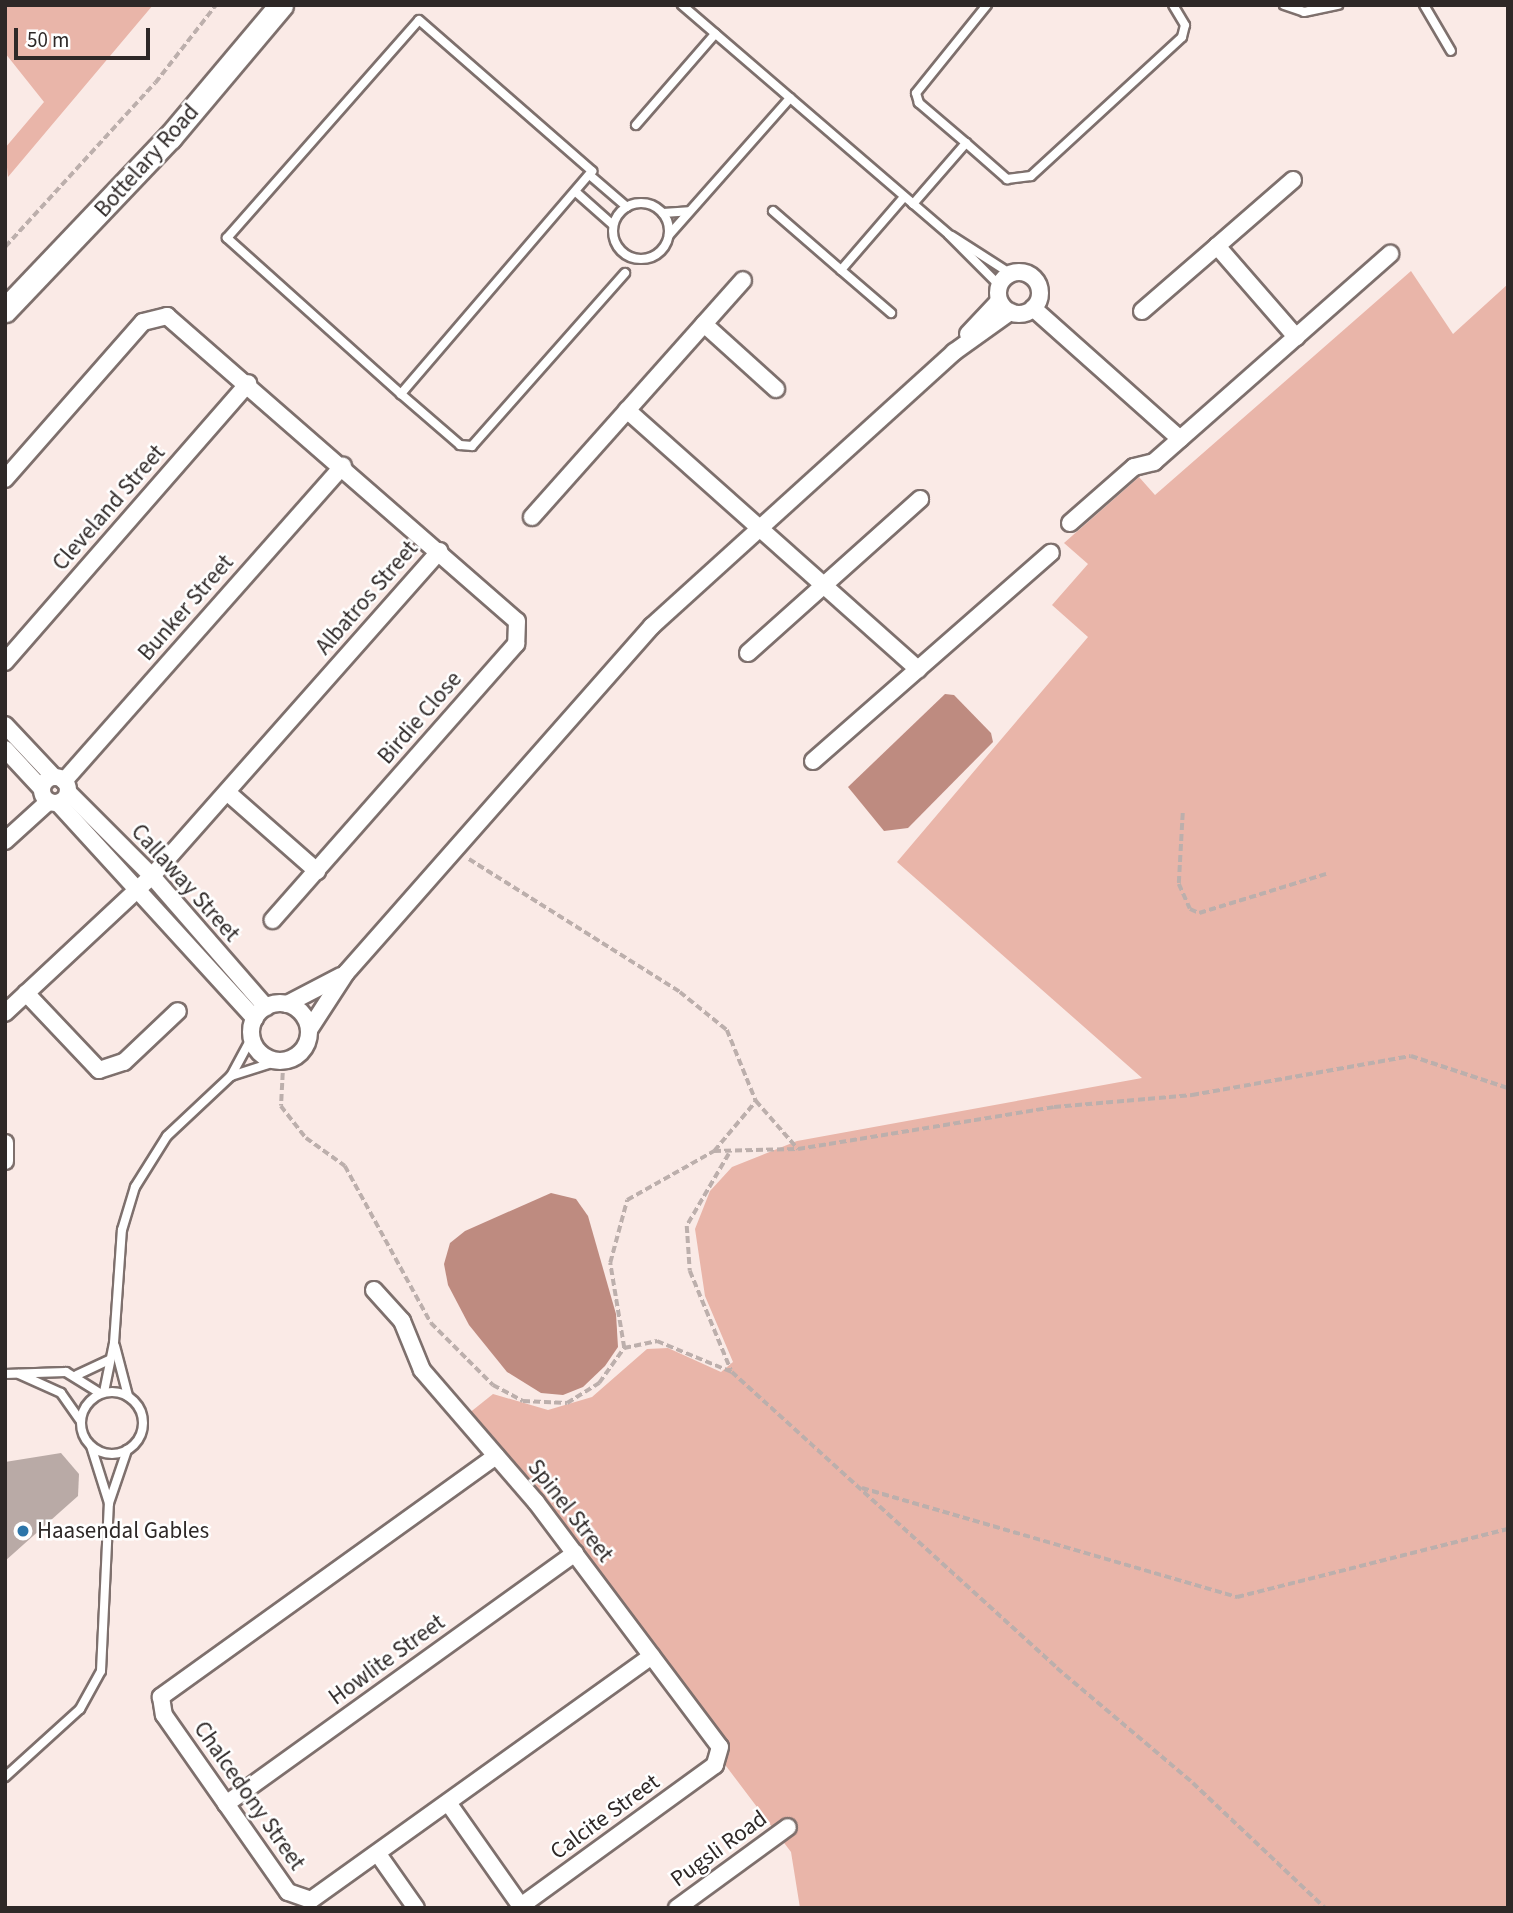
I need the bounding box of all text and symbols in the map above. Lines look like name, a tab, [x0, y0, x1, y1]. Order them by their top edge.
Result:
scale bar	[18, 14, 154, 58]
text: 50 m	[27, 25, 69, 55]
street label: Bottelary Road	[89, 99, 205, 223]
street label: Cleveland Street	[47, 439, 171, 577]
street label: Albatros Street	[310, 535, 424, 661]
street label: Bunker Street	[133, 549, 239, 667]
street label: Birdie Close	[372, 666, 468, 770]
street label: Callaway Street	[125, 818, 245, 948]
street label: Spinel Street	[521, 1454, 619, 1568]
place label: Haasendal Gables	[37, 1517, 209, 1545]
marker: Haasendal Gables	[15, 1523, 31, 1539]
street label: Howlite Street	[324, 1609, 450, 1711]
street label: Chalcedony Street	[187, 1716, 311, 1876]
street label: Calcite Street	[545, 1768, 665, 1866]
street label: Pugsli Road	[665, 1805, 773, 1893]

